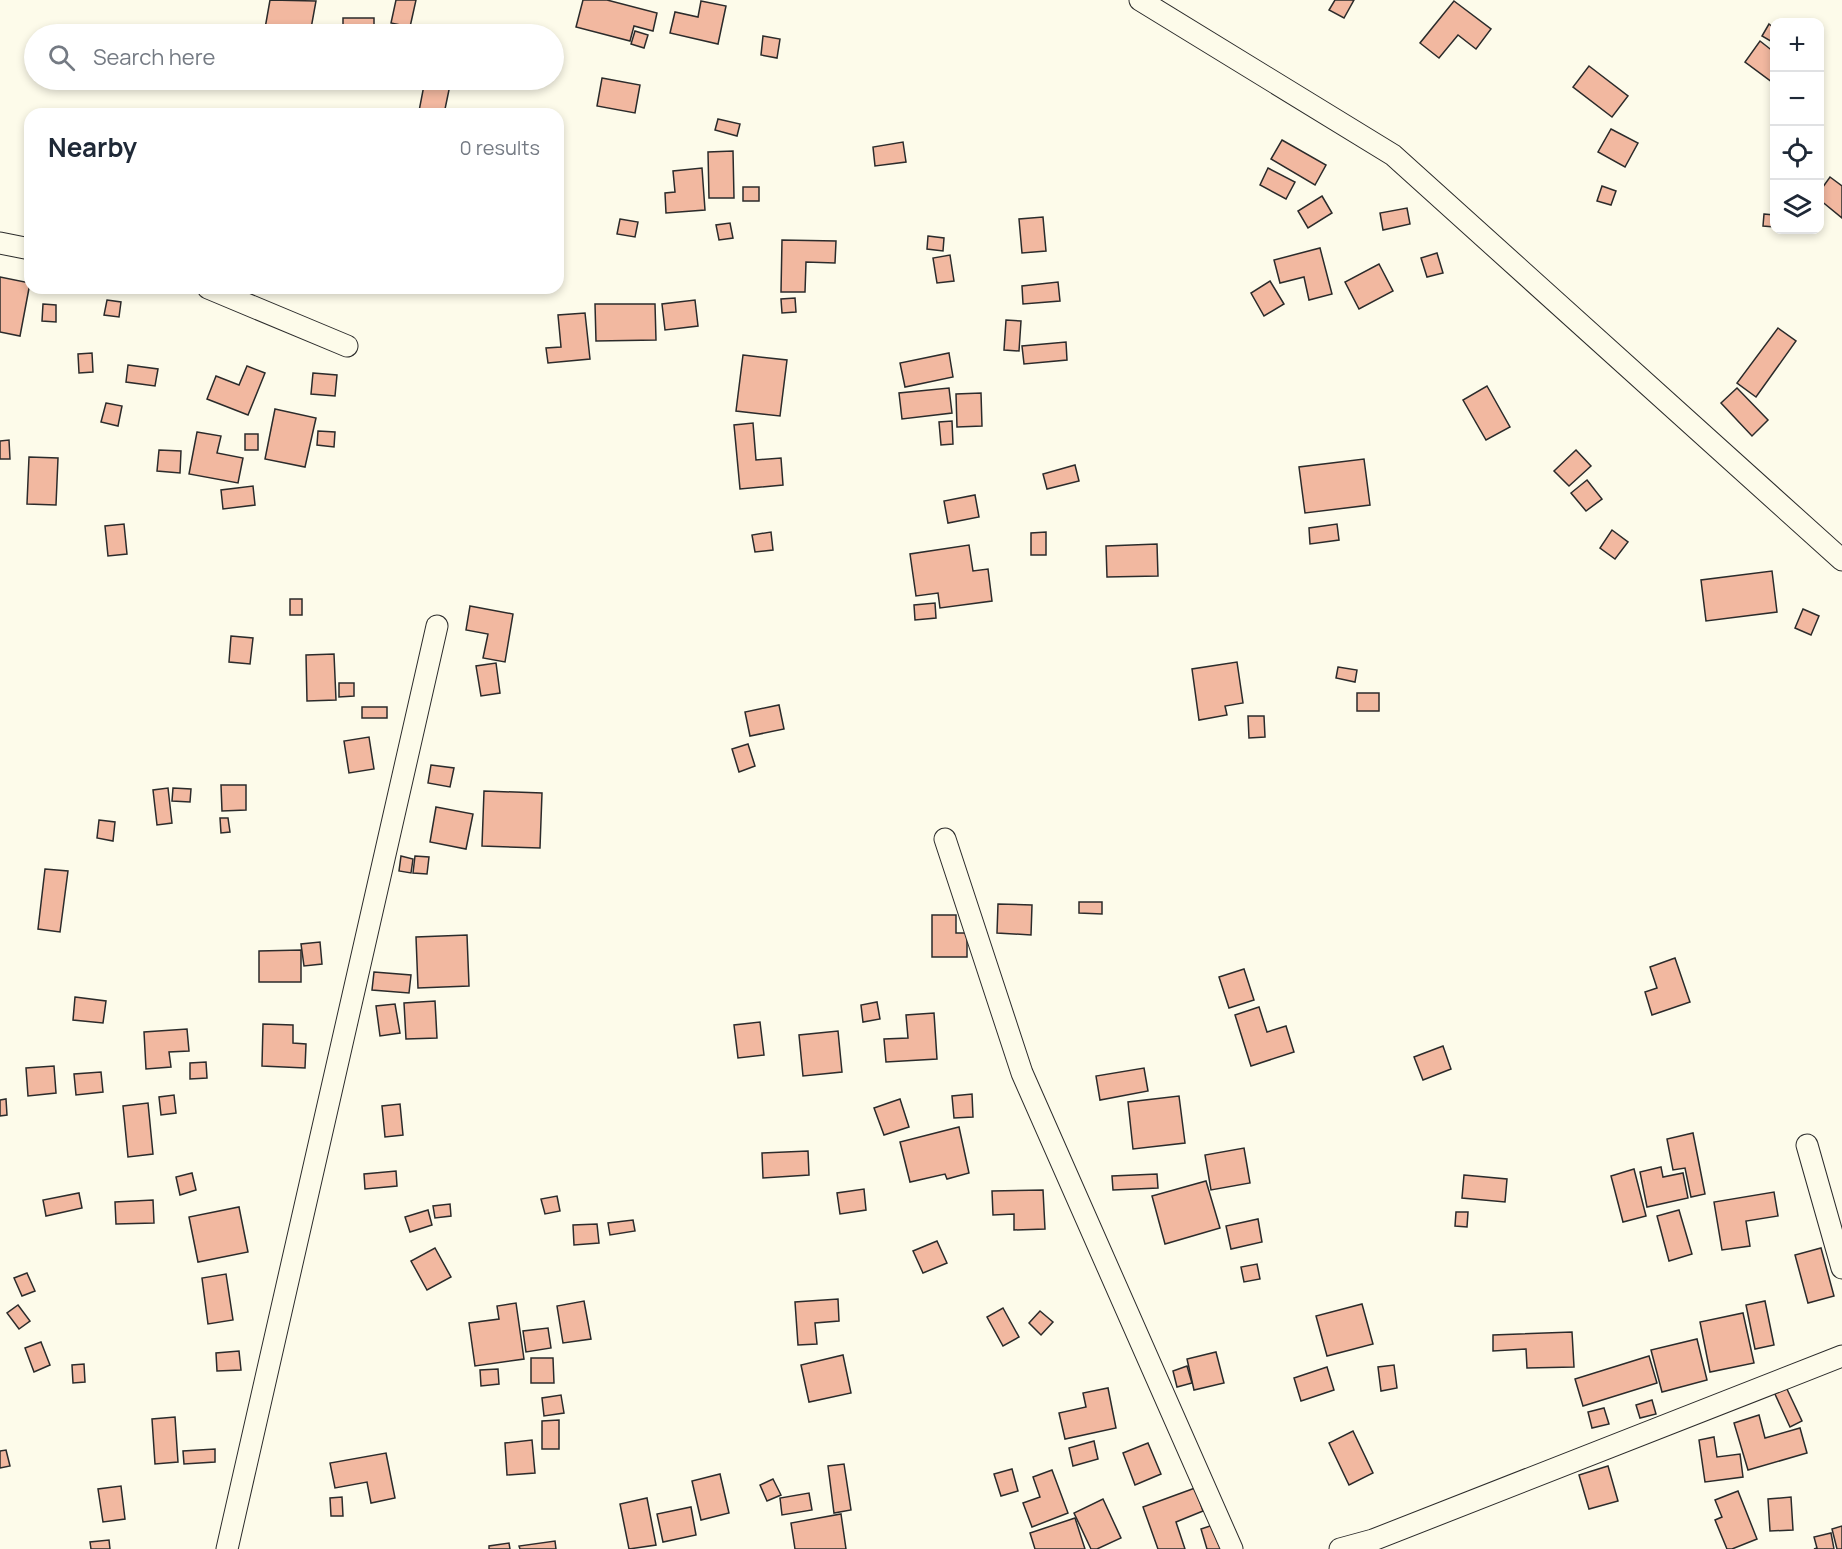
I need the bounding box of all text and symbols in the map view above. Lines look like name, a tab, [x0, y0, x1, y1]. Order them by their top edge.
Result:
map controls	[1770, 18, 1824, 234]
button: +	[1770, 18, 1824, 72]
search box	[24, 24, 564, 90]
icon: search	[45, 41, 78, 74]
text: Search here	[93, 42, 215, 72]
button: −	[1770, 72, 1824, 126]
button: locate	[1770, 126, 1824, 180]
text: Nearby	[48, 129, 137, 165]
text: 0 results	[460, 134, 540, 161]
button: layers	[1770, 180, 1824, 234]

